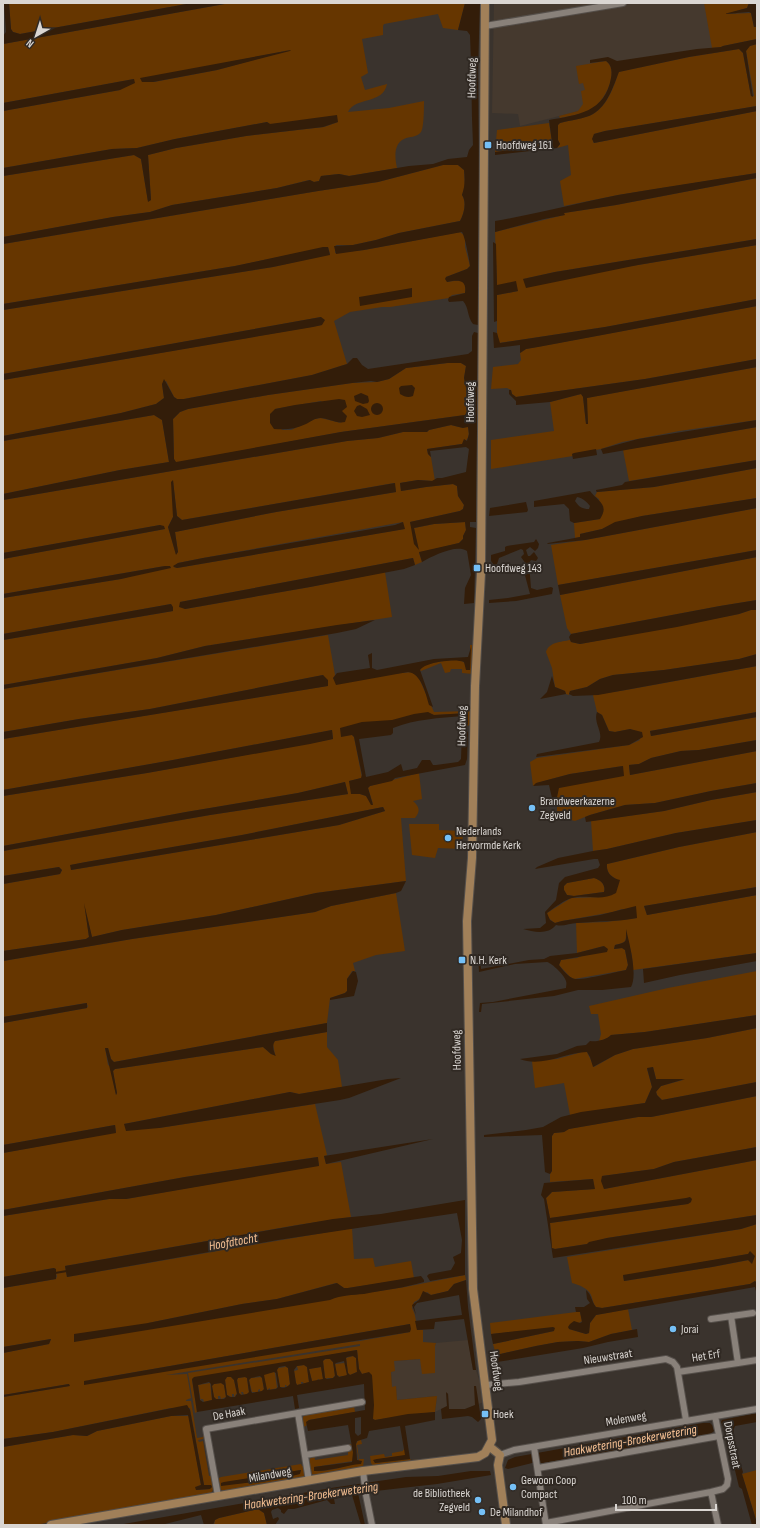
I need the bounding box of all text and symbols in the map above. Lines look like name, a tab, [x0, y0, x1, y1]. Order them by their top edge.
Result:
north arrow	[16, 16, 56, 56]
text: N	[24, 36, 36, 50]
street label: Hoofdweg	[464, 57, 480, 98]
place label: Hoofdweg 161	[496, 138, 553, 153]
marker: Hoofdweg 161	[483, 140, 493, 150]
street label: Hoofdweg	[463, 382, 478, 422]
place label: Hoofdweg 143	[485, 561, 542, 576]
marker: Hoofdweg 143	[472, 563, 482, 573]
street label: Hoofdweg	[454, 705, 470, 746]
place label: Brandweerkazerne Zegveld	[540, 794, 615, 823]
marker: Brandweerkazerne Zegveld	[527, 803, 537, 813]
place label: Nederlands Hervormde Kerk	[456, 824, 521, 853]
marker: Nederlands Hervormde Kerk	[443, 833, 453, 843]
place label: N.H. Kerk	[470, 953, 507, 968]
marker: N.H. Kerk	[457, 955, 467, 965]
street label: Hoofdweg	[449, 1029, 465, 1070]
water label: Hoofdtocht	[207, 1230, 260, 1254]
place label: Jorai	[680, 1322, 699, 1337]
marker: Jorai	[668, 1324, 678, 1334]
street label: Nieuwstraat	[583, 1346, 634, 1368]
street label: Het Erf	[691, 1346, 722, 1366]
street label: Hoofdweg	[486, 1350, 506, 1392]
street label: De Haak	[212, 1403, 247, 1424]
place label: Hoek	[493, 1407, 514, 1422]
street label: Molenweg	[605, 1408, 647, 1430]
marker: Hoek	[480, 1409, 490, 1419]
street label: Dorpsstraat	[720, 1420, 744, 1470]
water label: Haakwetering-Broekerwetering	[562, 1421, 699, 1461]
street label: Milandweg	[248, 1464, 293, 1486]
place label: Gewoon Coop Compact	[521, 1473, 576, 1502]
water label: Haakwetering-Broekerwetering	[243, 1479, 380, 1513]
marker: Gewoon Coop Compact	[508, 1482, 518, 1492]
place label: de Bibliotheek Zegveld	[413, 1486, 470, 1515]
scale bar	[616, 1486, 716, 1512]
text: 100 m	[622, 1493, 647, 1508]
marker: de Bibliotheek Zegveld	[473, 1495, 483, 1505]
place label: De Milandhof	[490, 1505, 543, 1520]
marker: De Milandhof	[477, 1507, 487, 1517]

